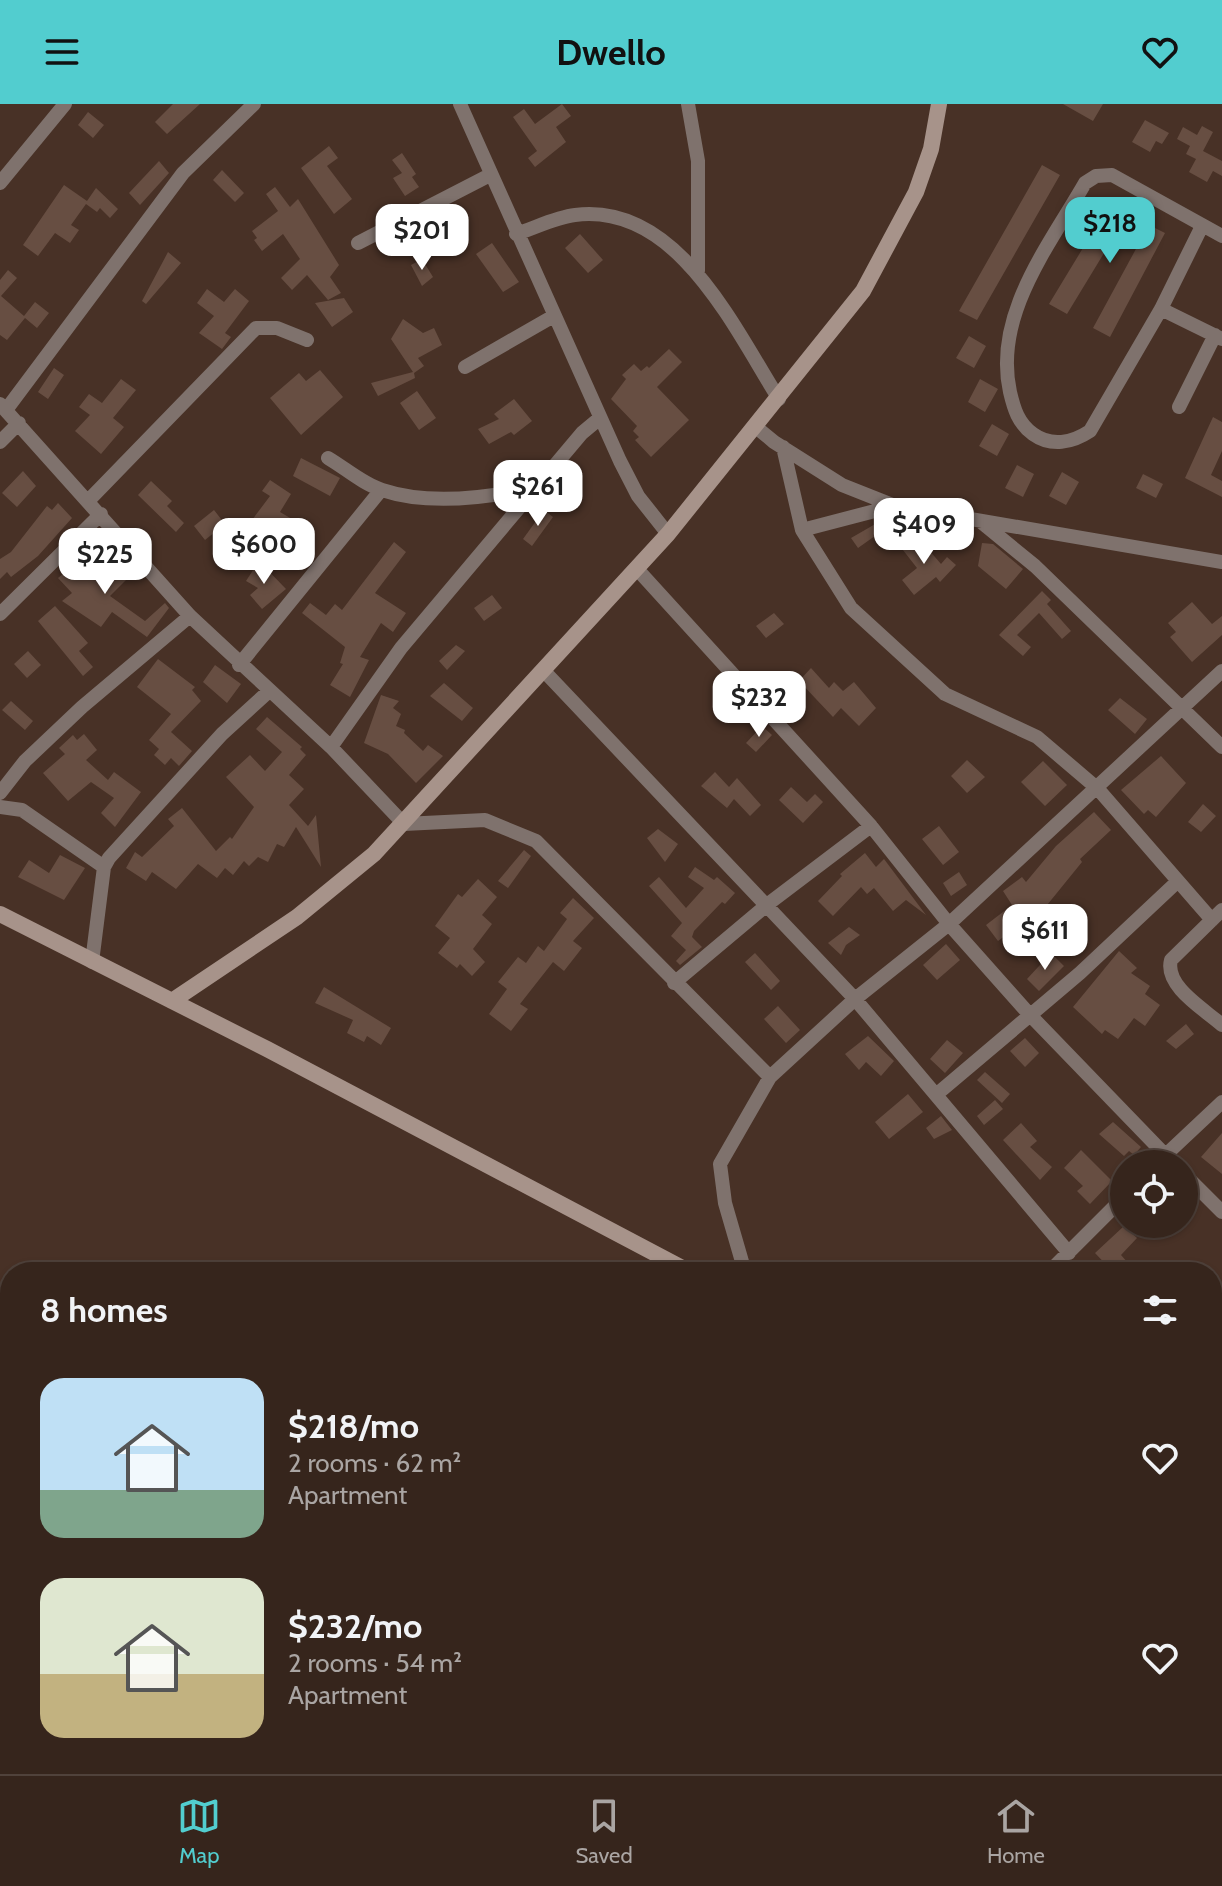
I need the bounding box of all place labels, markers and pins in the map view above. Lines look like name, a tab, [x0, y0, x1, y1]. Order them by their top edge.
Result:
pin: $218	[1063, 197, 1157, 265]
pin: $201	[375, 204, 469, 272]
pin: $261	[491, 460, 585, 528]
pin: $409	[877, 498, 971, 566]
pin: $600	[217, 518, 311, 586]
pin: $225	[58, 528, 152, 596]
pin: $232	[712, 671, 806, 739]
pin: $611	[998, 904, 1092, 972]

